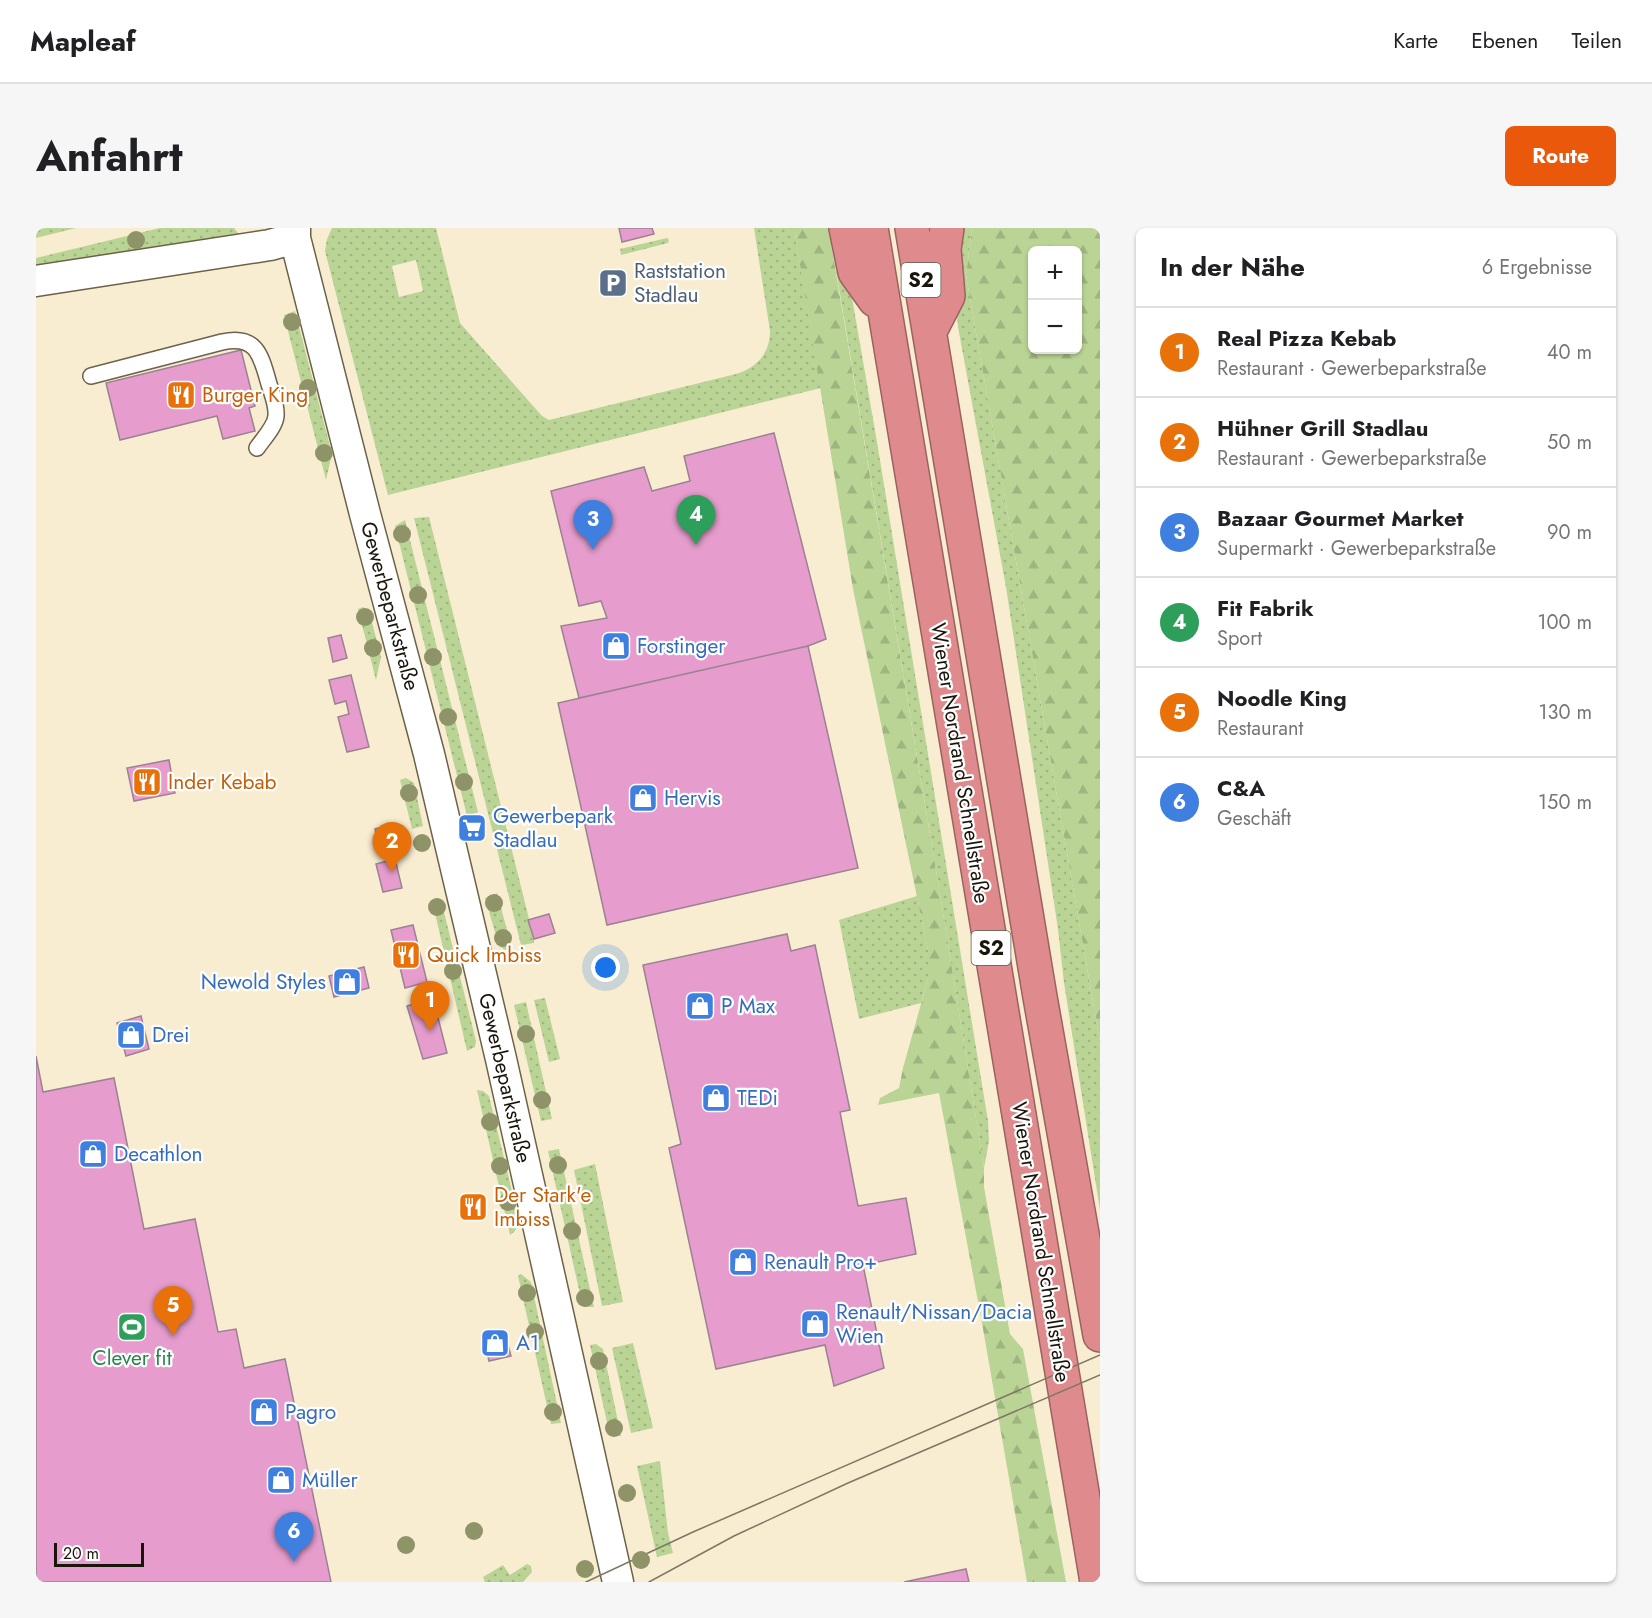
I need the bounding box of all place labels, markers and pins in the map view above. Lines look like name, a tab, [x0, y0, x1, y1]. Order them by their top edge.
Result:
place label: Raststation Stadlau	[634, 256, 726, 310]
parking icon: Raststation Stadlau	[597, 267, 629, 299]
restaurant icon: Burger King	[165, 379, 197, 411]
place label: Burger King	[202, 380, 308, 410]
pin: 4	[676, 496, 716, 545]
pin: 3	[574, 500, 612, 550]
shop icon: Forstinger	[600, 630, 632, 662]
place label: Forstinger	[637, 631, 726, 661]
restaurant icon: Inder Kebab	[131, 766, 163, 798]
place label: Inder Kebab	[168, 767, 277, 797]
shop icon: Hervis	[627, 782, 659, 814]
place label: Hervis	[664, 783, 721, 813]
place label: Gewerbepark Stadlau	[493, 801, 614, 855]
supermarket icon: Gewerbepark Stadlau	[456, 812, 488, 844]
pin: 2	[372, 822, 412, 872]
restaurant icon: Quick Imbiss	[390, 939, 422, 971]
place label: Quick Imbiss	[427, 940, 542, 970]
shop icon: Newold Styles	[331, 966, 363, 998]
place label: Newold Styles	[201, 967, 326, 997]
pin: 1	[410, 982, 450, 1031]
shop icon: P Max	[684, 990, 716, 1022]
place label: P Max	[721, 991, 775, 1021]
shop icon: Drei	[115, 1019, 147, 1051]
place label: Drei	[152, 1020, 189, 1050]
shop icon: TEDi	[700, 1082, 732, 1114]
place label: TEDi	[737, 1083, 778, 1113]
shop icon: Decathlon	[77, 1138, 109, 1170]
place label: Decathlon	[114, 1139, 203, 1169]
place label: Der Stark'e Imbiss	[494, 1180, 592, 1234]
restaurant icon: Der Stark'e Imbiss	[457, 1191, 489, 1223]
shop icon: Renault Pro+	[727, 1246, 759, 1278]
place label: Renault Pro+	[764, 1247, 877, 1277]
pin: 5	[154, 1286, 192, 1336]
place label: Renault/Nissan/Dacia Wien	[836, 1297, 1032, 1351]
shop icon: Renault/Nissan/Dacia Wien	[799, 1308, 831, 1340]
sports icon: Clever fit	[116, 1311, 148, 1343]
shop icon: A1	[479, 1327, 511, 1359]
place label: A1	[516, 1328, 539, 1358]
place label: Clever fit	[92, 1343, 172, 1373]
shop icon: Pagro	[248, 1396, 280, 1428]
place label: Pagro	[285, 1397, 336, 1427]
shop icon: Müller	[265, 1464, 297, 1496]
place label: Müller	[302, 1465, 359, 1495]
pin: 6	[274, 1512, 314, 1562]

